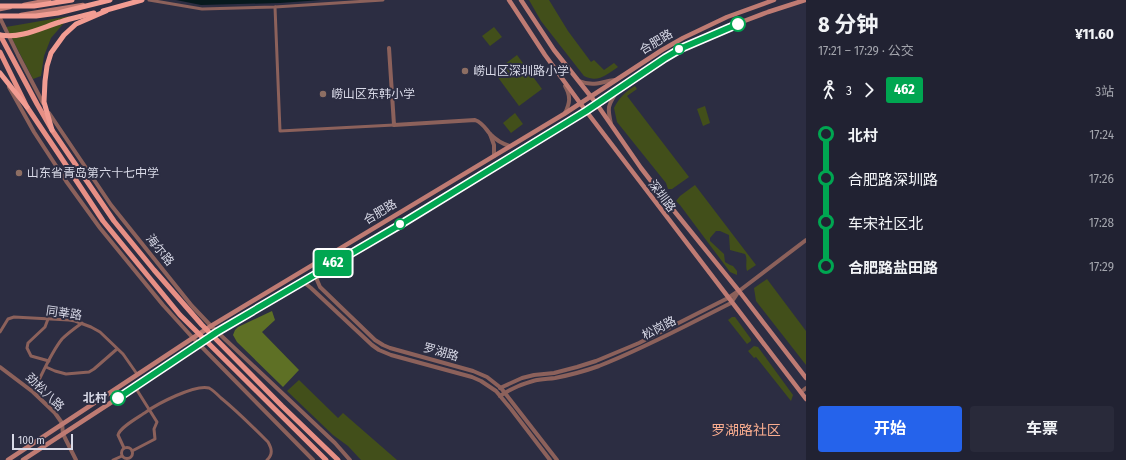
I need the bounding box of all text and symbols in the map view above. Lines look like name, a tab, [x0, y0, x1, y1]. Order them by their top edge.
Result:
text: 8 分钟	[818, 11, 878, 38]
unlabelled marker	[730, 16, 746, 32]
text: ¥11.60	[1075, 25, 1114, 43]
street label: 合肥路	[637, 27, 675, 57]
unlabelled marker	[673, 43, 685, 55]
text: 17:21 – 17:29 · 公交	[818, 43, 914, 58]
place label: 崂山区深圳路小学	[473, 64, 569, 78]
marker: 崂山区深圳路小学	[460, 66, 470, 76]
icon: walk	[818, 79, 840, 101]
icon: forward	[858, 79, 880, 101]
text: 462	[894, 81, 915, 98]
text: 3	[846, 83, 852, 98]
text: 3站	[1095, 84, 1114, 99]
place label: 崂山区东韩小学	[331, 87, 415, 101]
marker: 崂山区东韩小学	[318, 89, 328, 99]
text: 北村	[848, 127, 878, 145]
text: 17:24	[1089, 127, 1114, 142]
place label: 山东省青岛第六十七中学	[27, 166, 159, 180]
marker: 山东省青岛第六十七中学	[14, 168, 24, 178]
text: 合肥路深圳路	[848, 171, 938, 189]
text: 17:26	[1089, 171, 1114, 186]
street label: 深圳路	[646, 177, 678, 215]
street label: 合肥路	[361, 197, 399, 227]
text: 车宋社区北	[848, 215, 923, 233]
text: 17:28	[1089, 215, 1114, 230]
unlabelled marker	[394, 218, 406, 230]
street label: 海尔路	[143, 232, 177, 268]
line badge: 462	[310, 250, 356, 276]
text: 462	[323, 254, 343, 271]
text: 合肥路盐田路	[848, 259, 938, 277]
text: 17:29	[1089, 259, 1114, 274]
street label: 同莘路	[45, 304, 83, 322]
street label: 松岗路	[640, 314, 678, 342]
street label: 罗湖路	[422, 340, 460, 364]
street label: 劲松八路	[23, 370, 67, 414]
marker: 北村	[110, 390, 126, 406]
place label: 北村	[83, 391, 107, 405]
button: 开始	[818, 406, 962, 452]
button: 车票	[970, 406, 1114, 452]
district label: 罗湖路社区	[711, 422, 781, 439]
scale bar	[12, 432, 73, 451]
text: 100 m	[18, 434, 45, 447]

